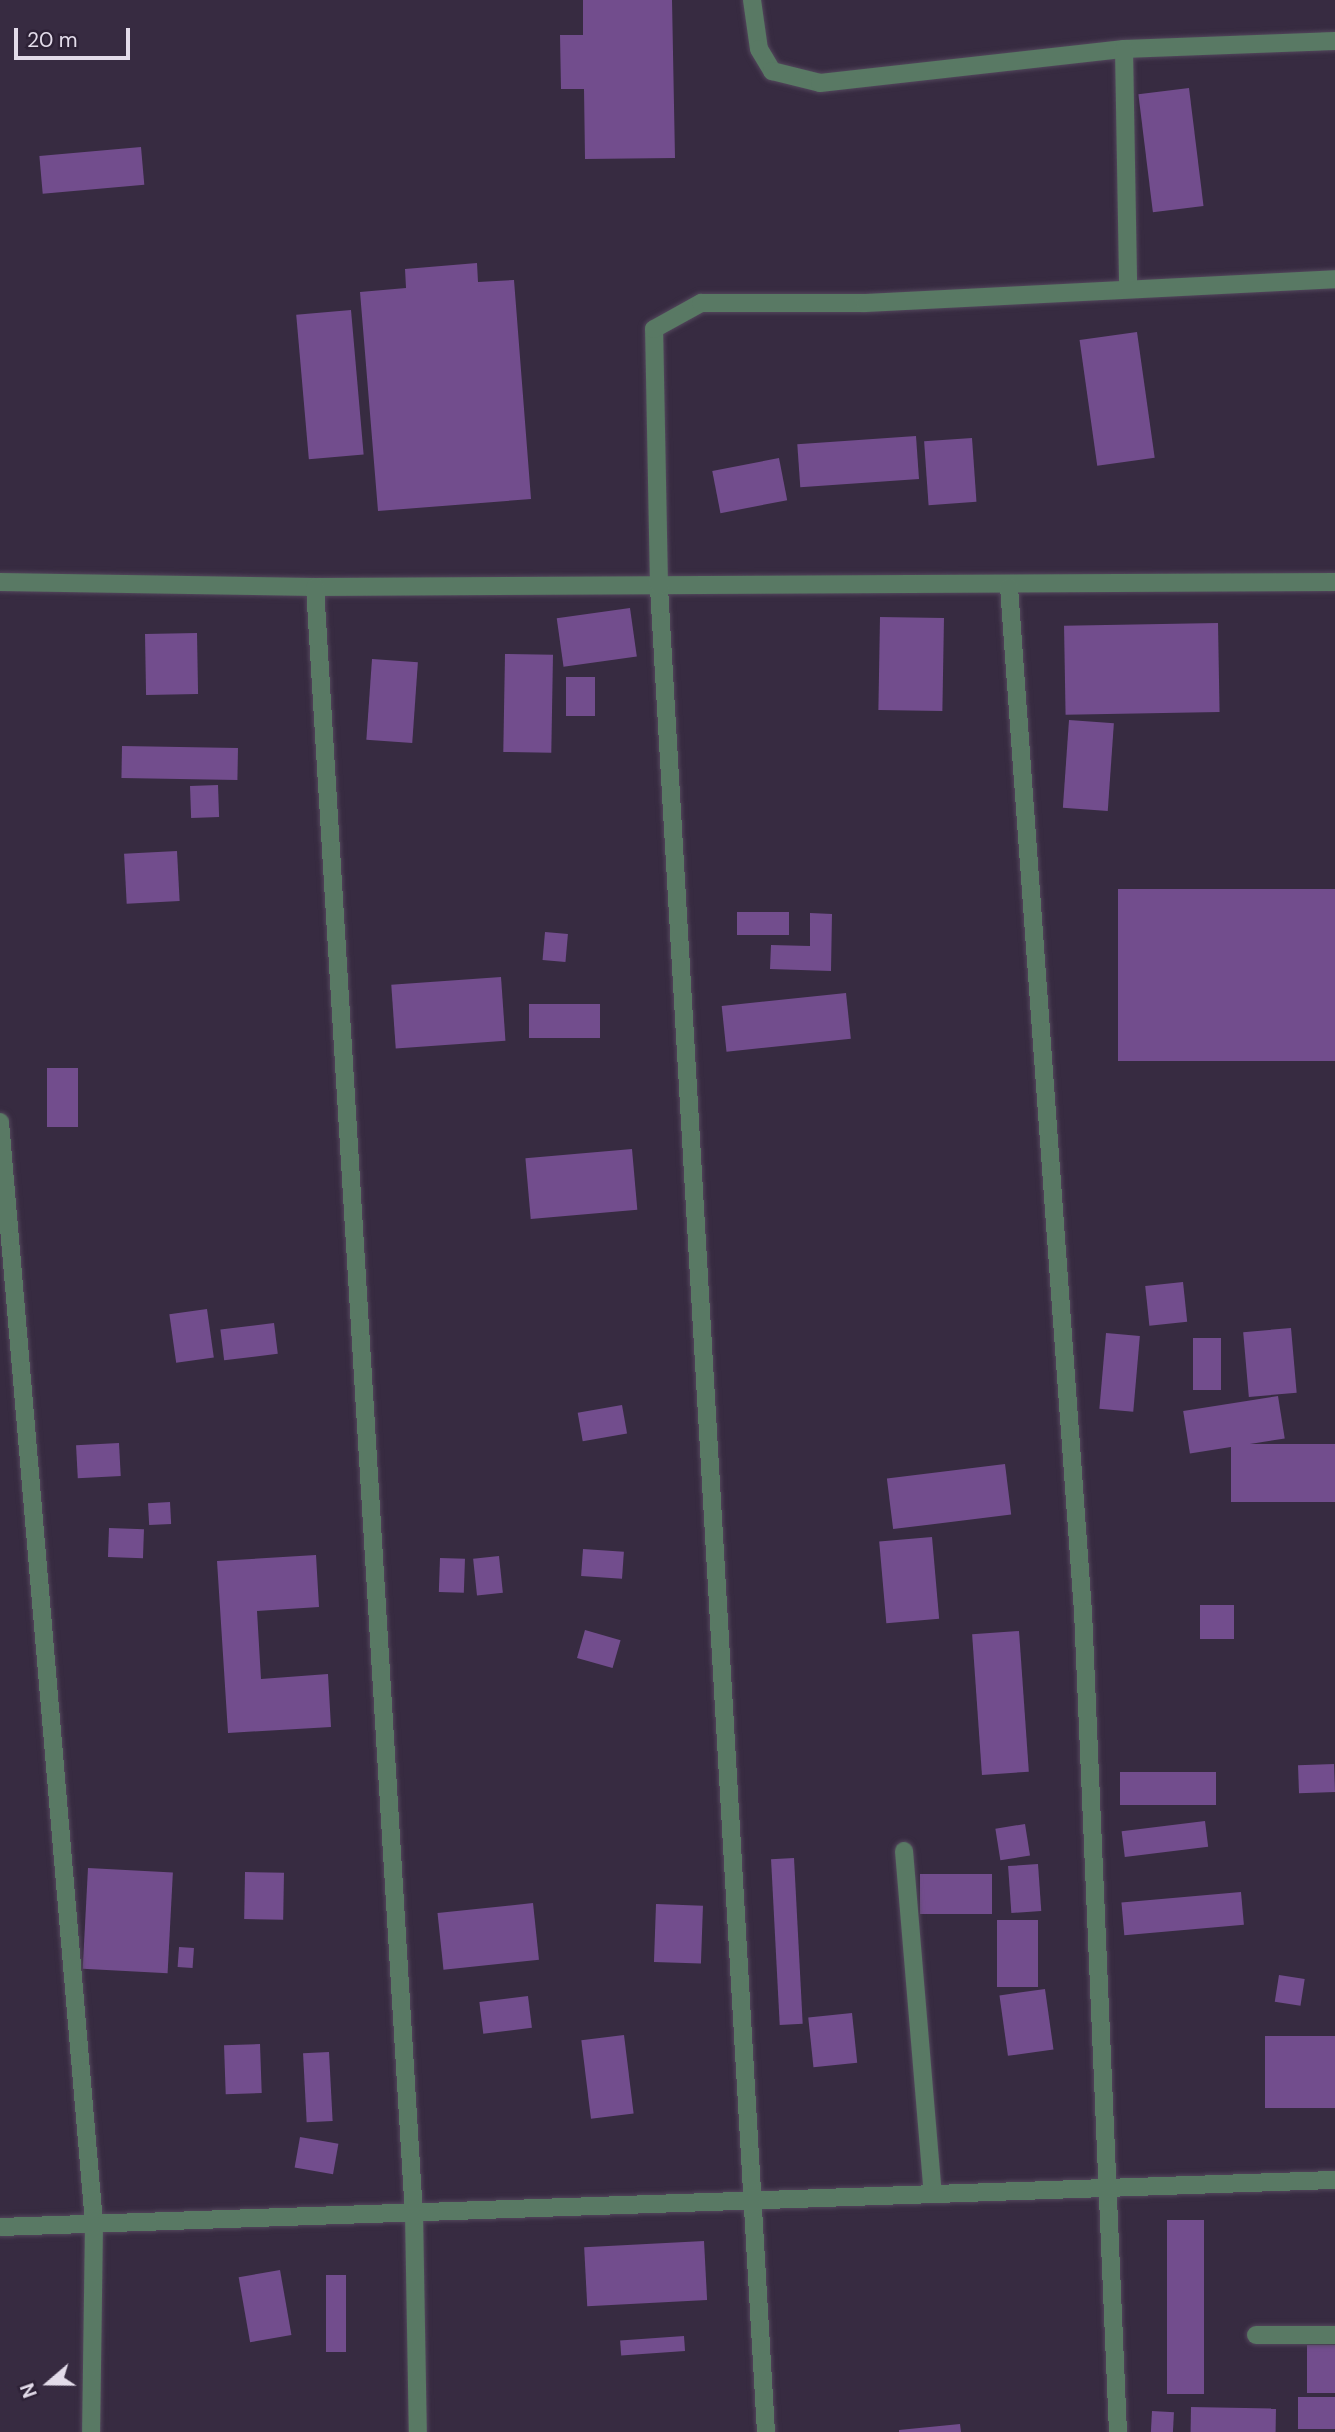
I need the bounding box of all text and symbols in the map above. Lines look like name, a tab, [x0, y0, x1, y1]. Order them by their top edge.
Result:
scale bar	[18, 14, 133, 58]
text: 20 m	[27, 26, 78, 54]
north arrow	[14, 2348, 84, 2418]
text: N	[15, 2380, 43, 2401]

